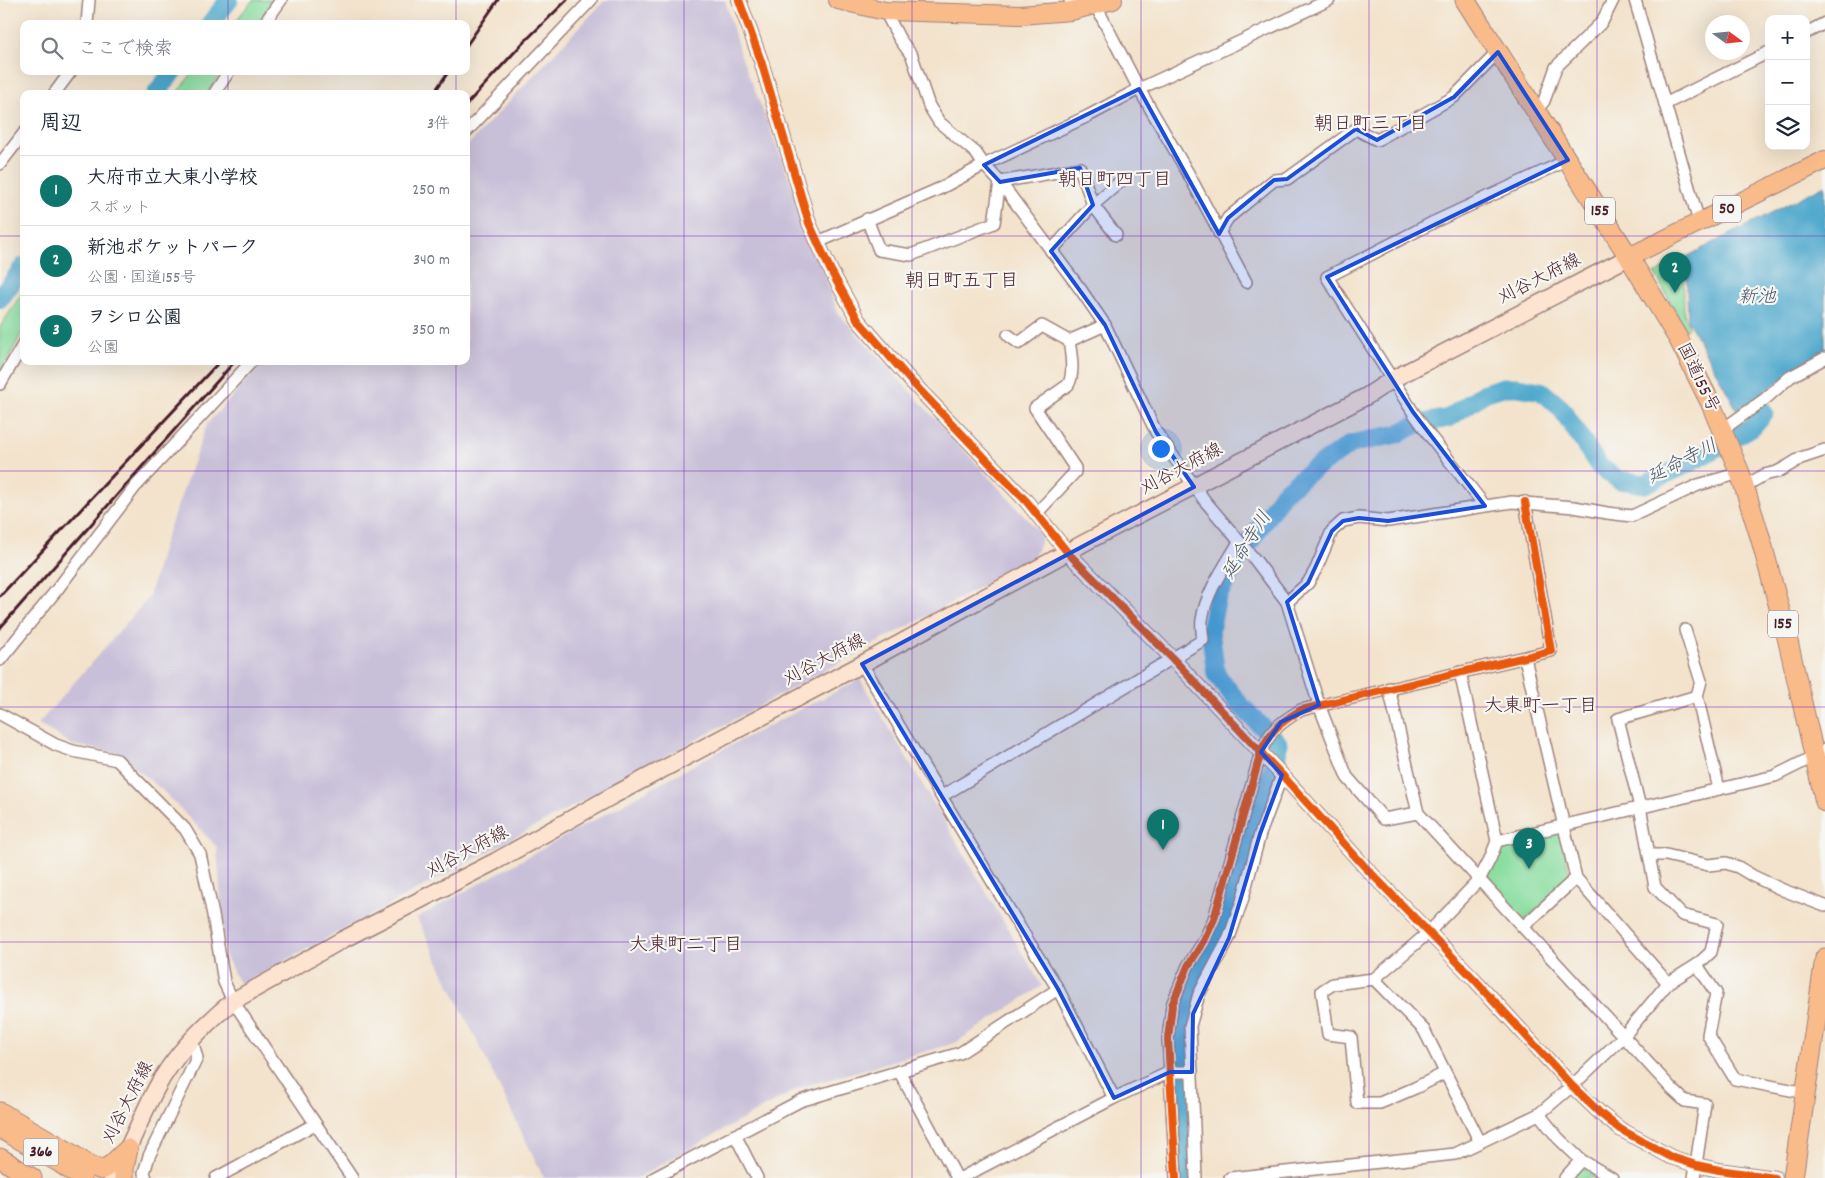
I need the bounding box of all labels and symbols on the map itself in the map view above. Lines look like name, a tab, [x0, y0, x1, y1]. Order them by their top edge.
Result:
north arrow	[1705, 15, 1750, 60]
district label: 朝日町三丁目	[1314, 112, 1428, 139]
district label: 朝日町四丁目	[1058, 168, 1172, 195]
road number: 50	[1713, 195, 1741, 222]
road number: 155	[1585, 198, 1615, 225]
street label: 刈谷大府線	[1494, 248, 1586, 312]
pin: 2	[1659, 252, 1691, 293]
district label: 朝日町五丁目	[905, 269, 1019, 296]
water label: 新池	[1738, 285, 1777, 312]
street label: 国道155号	[1669, 339, 1725, 417]
water label: 延命寺川	[1643, 434, 1723, 492]
your location	[1148, 436, 1174, 462]
street label: 刈谷大府線	[1136, 438, 1228, 502]
water label: 延命寺川	[1216, 507, 1280, 585]
road number: 155	[1768, 610, 1798, 638]
street label: 刈谷大府線	[779, 629, 871, 693]
district label: 大東町一丁目	[1484, 694, 1598, 721]
pin: 1	[1147, 809, 1179, 850]
street label: 刈谷大府線	[422, 821, 514, 885]
pin: 3	[1513, 828, 1545, 869]
district label: 大東町二丁目	[629, 933, 743, 960]
street label: 刈谷大府線	[97, 1057, 161, 1149]
road number: 366	[23, 1138, 58, 1166]

